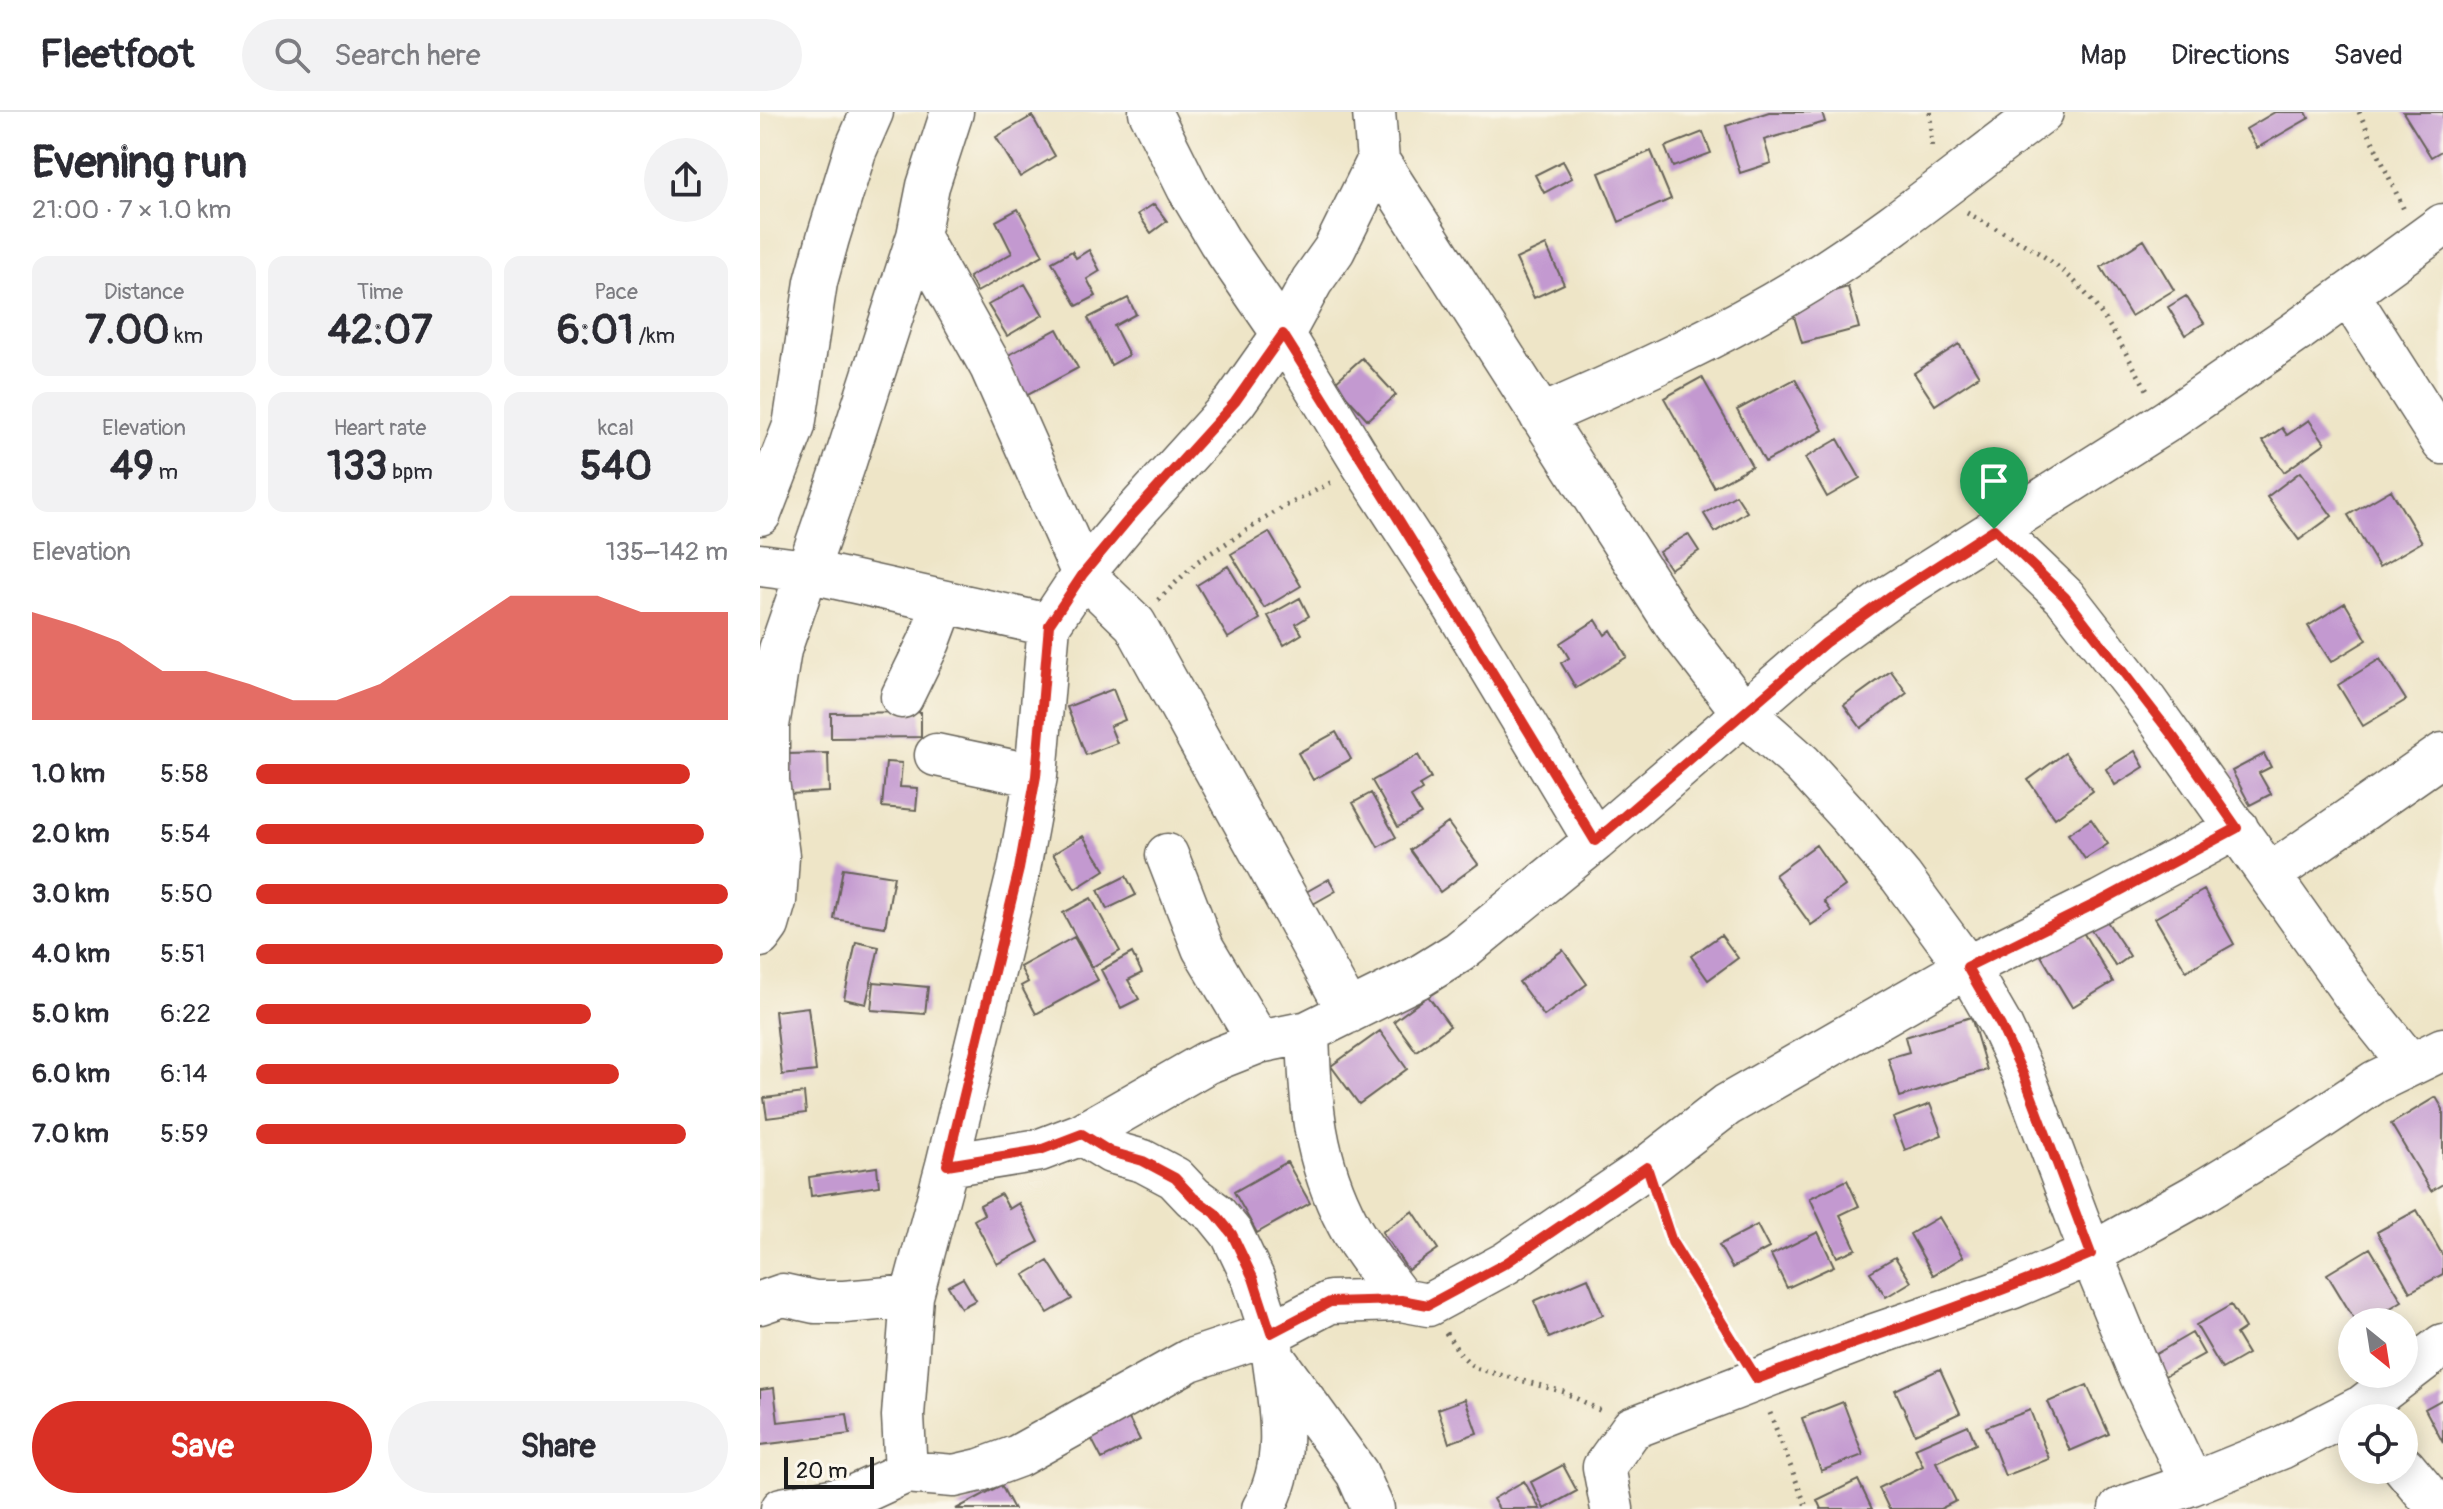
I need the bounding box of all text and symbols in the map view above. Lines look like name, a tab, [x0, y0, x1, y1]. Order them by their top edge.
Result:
search box	[242, 19, 802, 91]
text: Fleetfoot	[40, 31, 194, 79]
icon: search	[270, 33, 314, 77]
text: Search here	[334, 37, 481, 74]
text: Map	[2080, 38, 2127, 73]
text: Directions	[2171, 38, 2290, 73]
text: Saved	[2334, 38, 2403, 73]
text: Evening run	[32, 136, 247, 191]
button: share	[644, 138, 728, 222]
text: 21:00 · 7 × 1.0 km	[32, 194, 231, 226]
text: Distance	[104, 278, 184, 306]
text: Time	[357, 278, 403, 306]
text: Pace	[594, 278, 638, 306]
text: 7.00	[85, 306, 170, 355]
text: 42:07	[328, 306, 432, 355]
text: 6:01	[557, 306, 634, 355]
text: km	[170, 322, 203, 350]
text: /km	[634, 322, 675, 350]
text: Elevation	[102, 414, 186, 442]
text: Heart rate	[334, 414, 426, 442]
text: kcal	[598, 414, 634, 442]
text: 49	[110, 442, 154, 491]
text: 133	[327, 442, 387, 491]
text: 540	[580, 442, 652, 491]
pin	[1960, 447, 2028, 529]
text: m	[154, 458, 178, 486]
text: bpm	[387, 458, 433, 486]
icon: arrive	[1972, 459, 2016, 503]
text: Elevation	[32, 536, 131, 568]
text: 135–142 m	[605, 536, 728, 568]
text: 1.0 km	[32, 758, 105, 790]
text: 5:58	[160, 758, 208, 790]
text: 2.0 km	[32, 818, 110, 850]
text: 5:54	[160, 818, 210, 850]
text: 3.0 km	[32, 878, 110, 910]
text: 5:50	[160, 878, 213, 910]
text: 4.0 km	[32, 938, 110, 970]
text: 5:51	[160, 938, 205, 970]
text: 5.0 km	[32, 998, 109, 1030]
text: 6:22	[160, 998, 211, 1030]
text: 6.0 km	[32, 1058, 110, 1090]
text: 6:14	[160, 1058, 207, 1090]
text: 7.0 km	[32, 1118, 109, 1150]
text: 5:59	[160, 1118, 209, 1150]
north arrow	[2338, 1308, 2418, 1388]
map controls	[2338, 1308, 2418, 1484]
button: Save	[32, 1401, 372, 1493]
button: Share	[388, 1401, 728, 1493]
button: locate	[2338, 1404, 2418, 1484]
scale bar	[784, 1453, 874, 1489]
text: 20 m	[796, 1457, 848, 1485]

